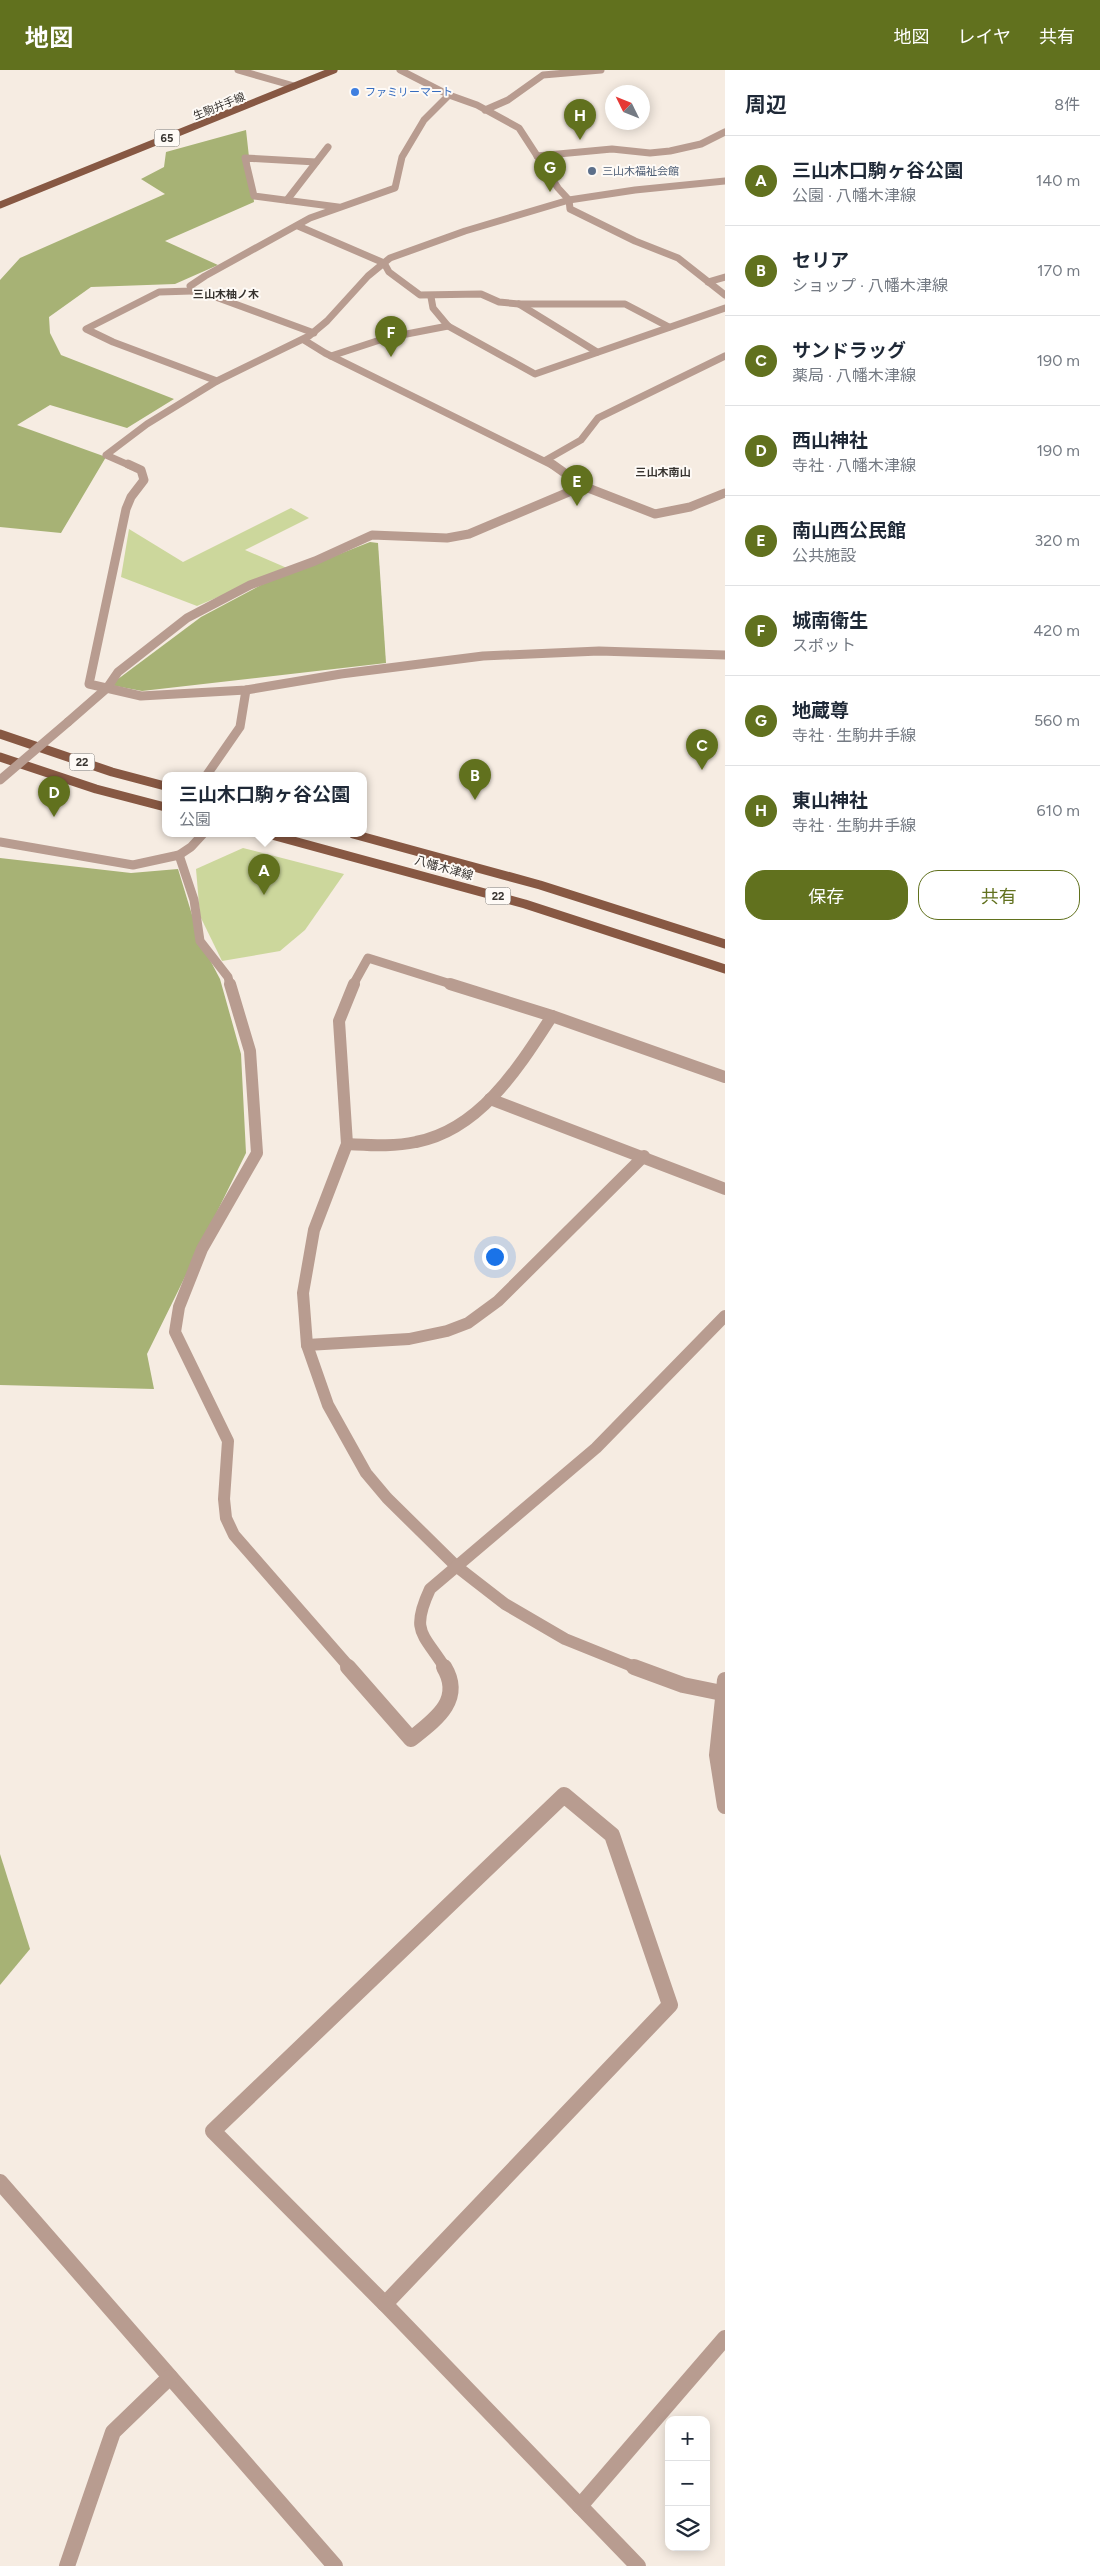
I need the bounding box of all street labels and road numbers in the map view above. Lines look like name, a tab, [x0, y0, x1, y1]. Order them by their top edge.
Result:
street label: 生駒井手線	[191, 90, 247, 123]
road number: 65	[154, 129, 180, 146]
road number: 22	[70, 754, 94, 770]
street label: 八幡木津線	[413, 853, 475, 883]
road number: 22	[486, 888, 510, 904]

